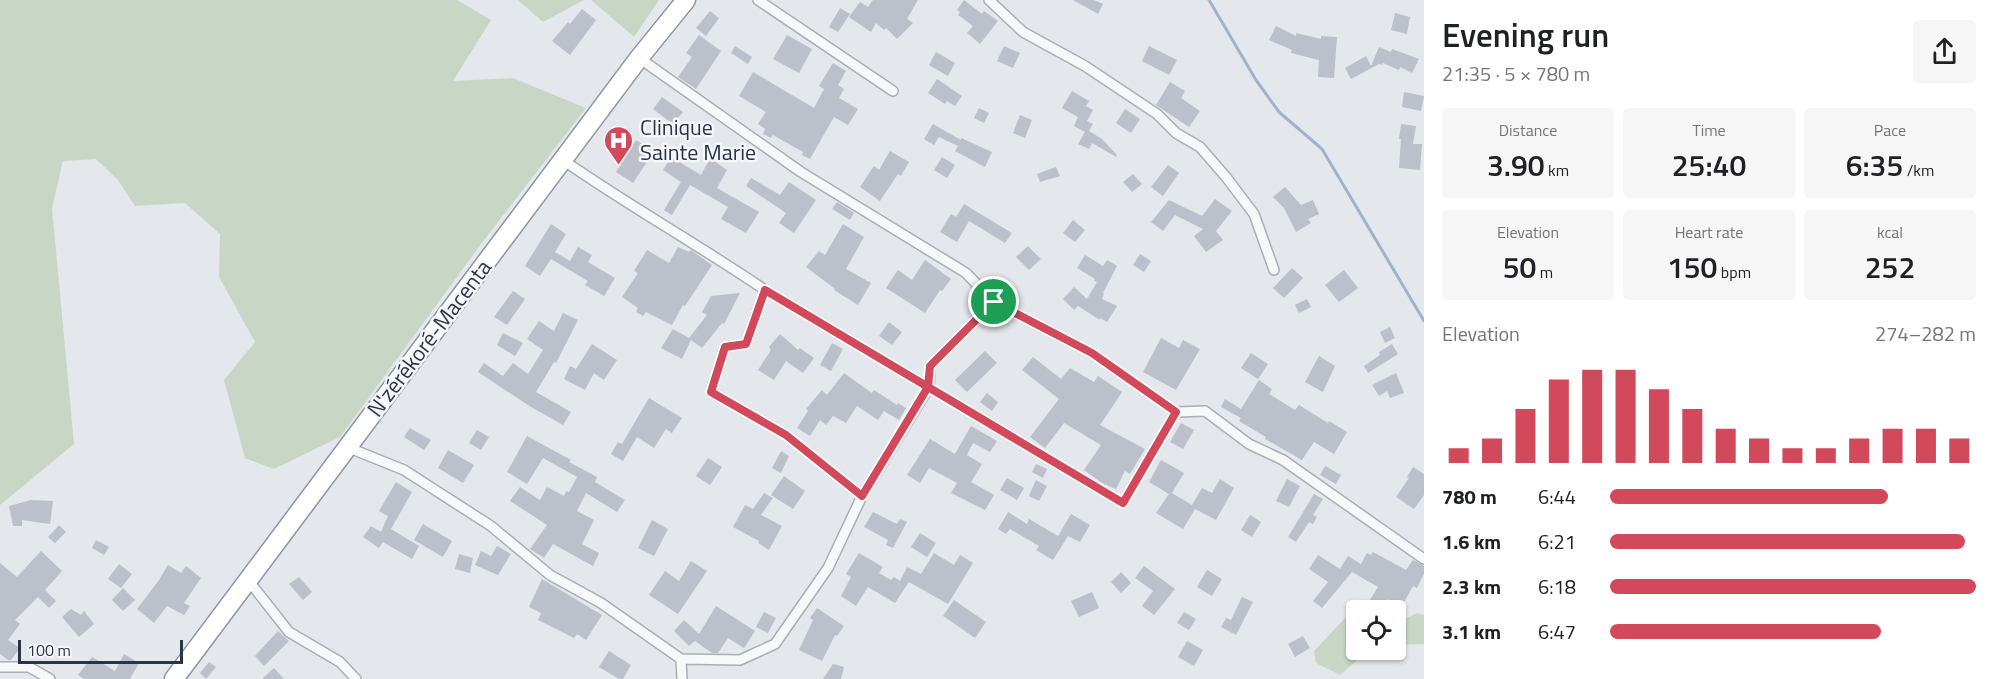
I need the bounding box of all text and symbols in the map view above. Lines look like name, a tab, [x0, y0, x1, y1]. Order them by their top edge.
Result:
text: Evening run	[1442, 10, 1609, 60]
button: share	[1913, 20, 1976, 83]
text: 21:35 · 5 × 780 m	[1442, 58, 1590, 89]
place label: Clinique Sainte Marie	[640, 110, 756, 169]
text: Distance	[1499, 118, 1557, 142]
text: Time	[1692, 118, 1726, 142]
text: Pace	[1874, 118, 1906, 142]
hospital icon: Clinique Sainte Marie	[603, 124, 635, 166]
text: 3.90	[1487, 142, 1545, 188]
text: 25:40	[1672, 142, 1746, 188]
text: 6:35	[1846, 142, 1903, 188]
text: km	[1545, 158, 1569, 182]
text: /km	[1903, 158, 1934, 182]
text: Elevation	[1497, 220, 1559, 244]
text: Heart rate	[1675, 220, 1743, 244]
text: kcal	[1877, 220, 1903, 244]
text: 50	[1503, 244, 1536, 290]
text: 150	[1667, 244, 1717, 290]
text: 252	[1865, 244, 1915, 290]
street label: N'zérékoré-Macenta	[358, 252, 500, 424]
text: m	[1536, 260, 1553, 284]
text: bpm	[1717, 260, 1751, 284]
pin	[968, 276, 1019, 327]
icon: arrive	[977, 285, 1010, 318]
text: Elevation	[1442, 318, 1520, 349]
text: 274–282 m	[1875, 318, 1976, 349]
text: 780 m	[1442, 481, 1497, 512]
text: 6:44	[1538, 481, 1576, 512]
text: 1.6 km	[1442, 526, 1501, 557]
text: 6:21	[1538, 526, 1576, 557]
text: 2.3 km	[1442, 571, 1501, 602]
text: 6:18	[1538, 571, 1576, 602]
map controls	[1346, 600, 1406, 660]
button: locate	[1346, 600, 1406, 660]
text: 3.1 km	[1442, 616, 1501, 647]
text: 6:47	[1538, 616, 1576, 647]
scale bar	[18, 637, 183, 664]
text: 100 m	[27, 638, 71, 662]

